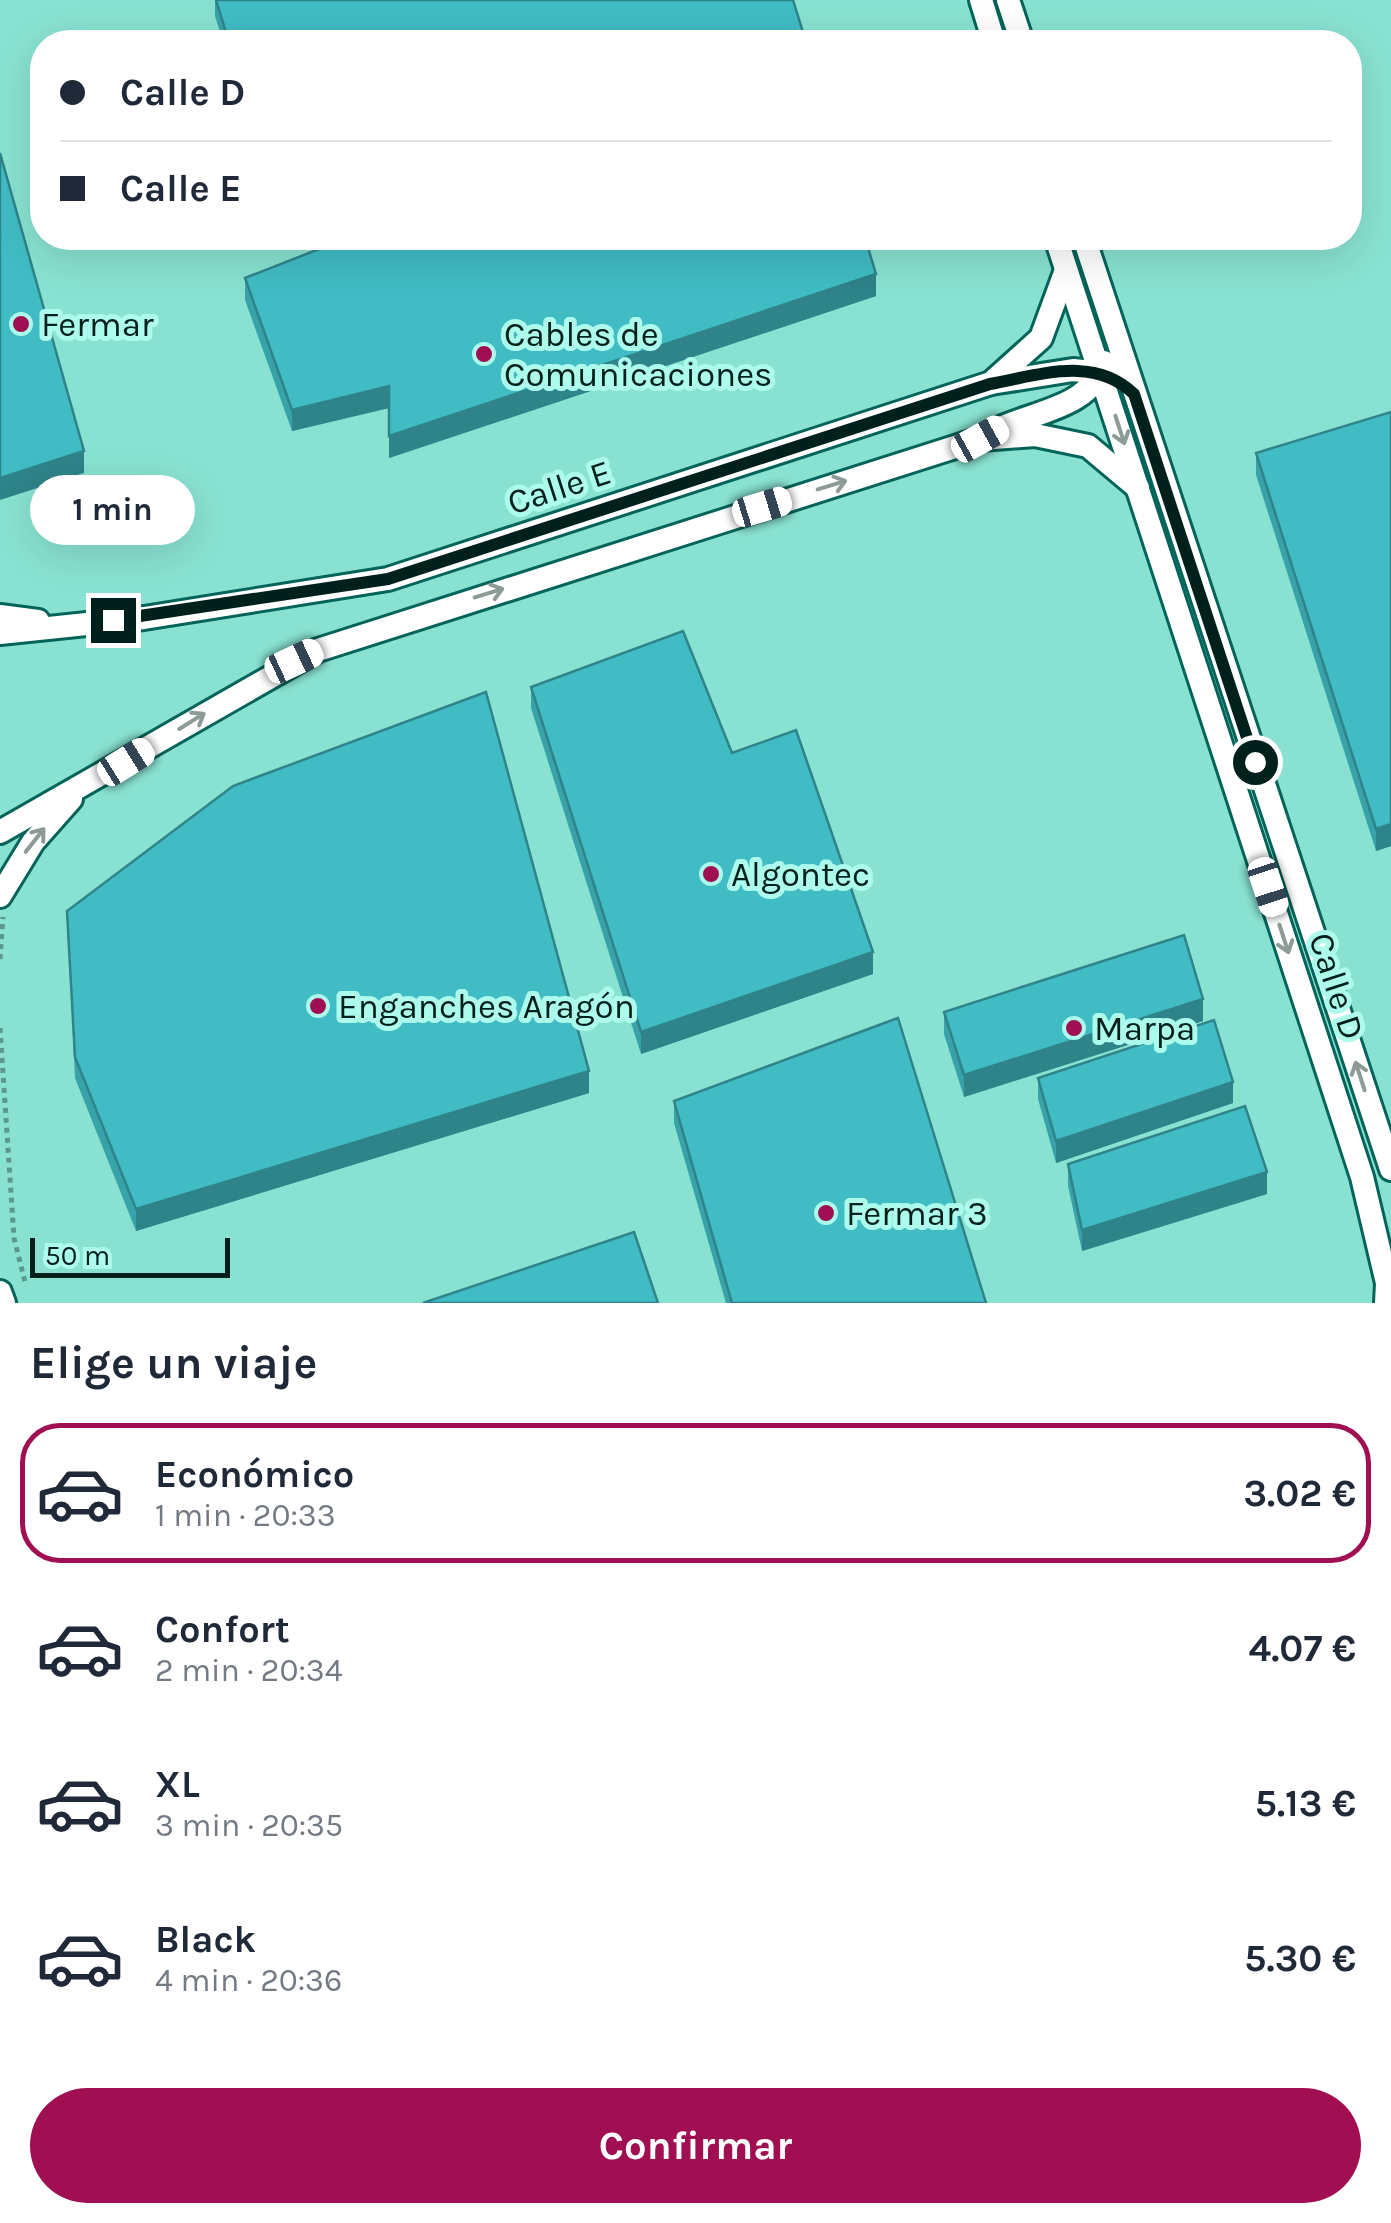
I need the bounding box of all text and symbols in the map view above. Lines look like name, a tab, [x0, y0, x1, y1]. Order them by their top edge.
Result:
text: Calle D	[120, 70, 245, 115]
text: Calle E	[120, 166, 242, 211]
place label: Fermar	[41, 304, 154, 345]
marker: Fermar	[10, 313, 32, 335]
place label: Cables de Comunicaciones	[504, 314, 773, 395]
marker: Cables de Comunicaciones	[473, 343, 495, 365]
car	[946, 411, 1014, 467]
one-way arrow	[1112, 413, 1130, 445]
street label: Calle E	[502, 452, 616, 523]
callout: 1 min	[31, 475, 196, 545]
one-way arrow	[816, 475, 848, 493]
car	[729, 484, 795, 530]
text: 1 min	[72, 491, 153, 528]
one-way arrow	[472, 582, 504, 600]
route end	[91, 598, 136, 643]
car	[260, 635, 328, 687]
one-way arrow	[177, 711, 206, 731]
car	[93, 733, 159, 791]
route start	[1233, 740, 1278, 785]
one-way arrow	[25, 827, 46, 854]
place label: Algontec	[731, 854, 870, 895]
car	[1244, 854, 1292, 920]
marker: Algontec	[700, 863, 722, 885]
one-way arrow	[1277, 922, 1295, 954]
street label: Calle D	[1300, 928, 1373, 1045]
place label: Enganches Aragón	[338, 986, 635, 1027]
marker: Enganches Aragón	[307, 995, 329, 1017]
place label: Marpa	[1094, 1008, 1195, 1049]
marker: Marpa	[1063, 1017, 1085, 1039]
one-way arrow	[1350, 1061, 1368, 1093]
place label: Fermar 3	[846, 1193, 988, 1234]
marker: Fermar 3	[815, 1202, 837, 1224]
scale bar	[30, 1233, 230, 1278]
text: 50 m	[45, 1239, 110, 1272]
text: Elige un viaje	[30, 1337, 317, 1389]
icon: car	[35, 1448, 125, 1538]
text: Económico	[155, 1452, 354, 1497]
text: 3.02 €	[1243, 1471, 1356, 1516]
text: 1 min · 20:33	[155, 1497, 336, 1534]
icon: car	[35, 1603, 125, 1693]
text: Confort	[155, 1607, 290, 1652]
text: 4.07 €	[1249, 1626, 1356, 1671]
text: 2 min · 20:34	[155, 1652, 343, 1689]
icon: car	[35, 1758, 125, 1848]
text: XL	[155, 1762, 200, 1807]
text: 5.13 €	[1255, 1781, 1356, 1826]
text: 3 min · 20:35	[155, 1807, 343, 1844]
icon: car	[35, 1913, 125, 2003]
text: Black	[155, 1917, 256, 1962]
text: 5.30 €	[1244, 1936, 1356, 1981]
text: 4 min · 20:36	[155, 1962, 342, 1999]
button: Confirmar	[30, 2088, 1361, 2203]

